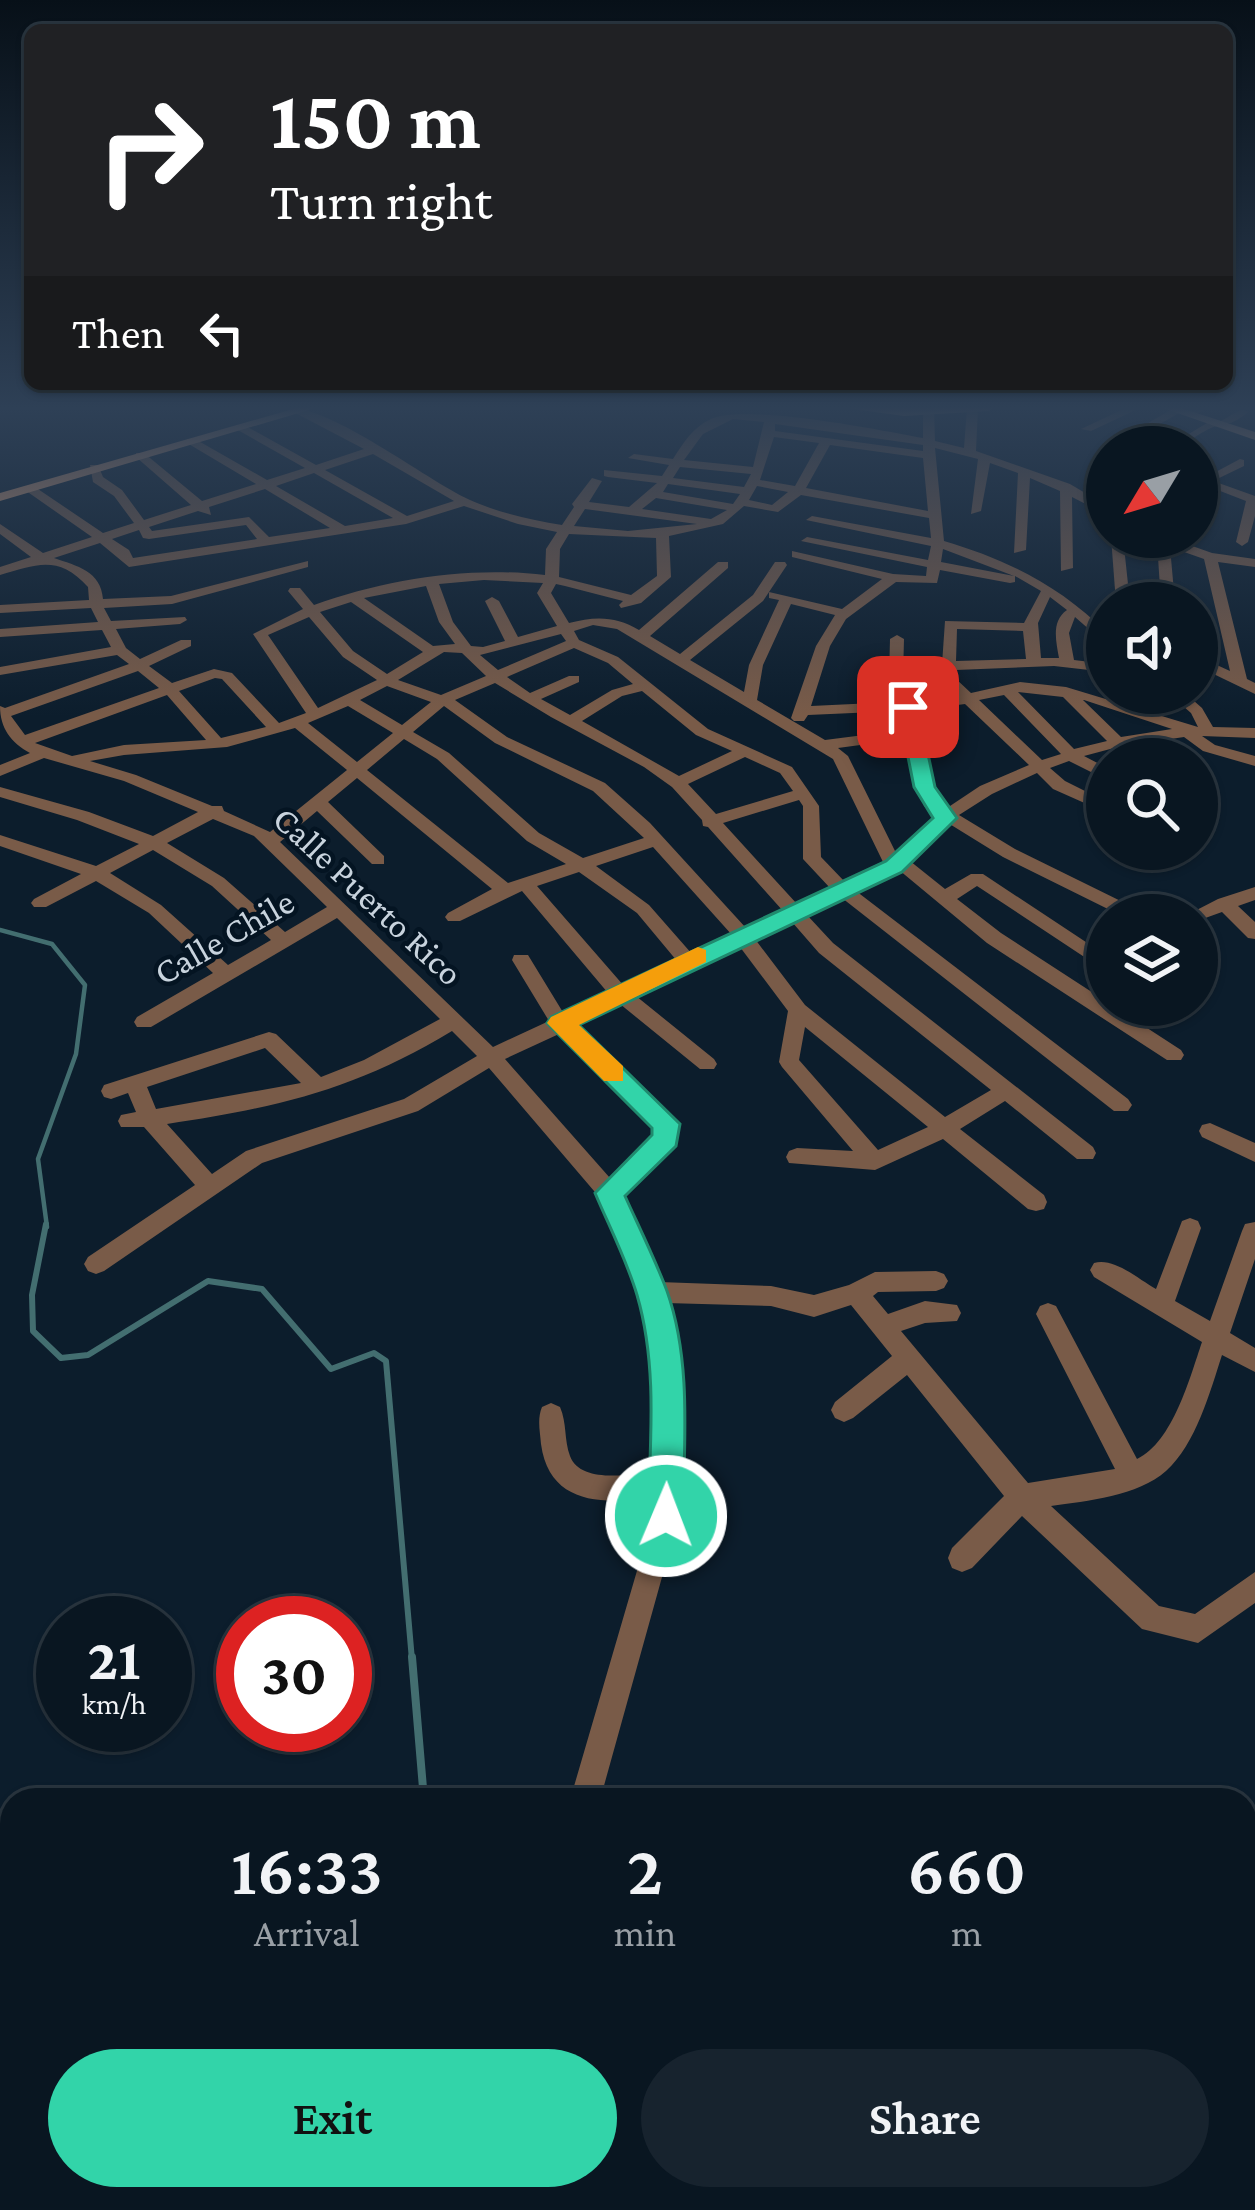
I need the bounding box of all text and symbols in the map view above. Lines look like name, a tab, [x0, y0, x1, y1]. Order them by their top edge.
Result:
icon: right	[72, 72, 228, 228]
text: 150 m	[270, 73, 481, 166]
text: Turn right	[270, 171, 492, 231]
icon: left	[189, 300, 255, 366]
text: Then	[72, 308, 165, 358]
north arrow	[1086, 426, 1218, 558]
map controls	[1086, 426, 1218, 1026]
button: sound	[1086, 582, 1218, 714]
pin	[857, 656, 959, 758]
icon: arrive	[875, 674, 941, 740]
button: search	[1086, 738, 1218, 870]
street label: Calle Puerto Rico	[265, 798, 471, 994]
street label: Calle Chile	[147, 881, 301, 993]
button: layers	[1086, 894, 1218, 1026]
position arrow	[603, 1453, 729, 1579]
speed limit sign: 30	[216, 1596, 372, 1752]
text: 21	[87, 1625, 141, 1692]
text: km/h	[82, 1687, 146, 1720]
text: 16:33	[231, 1829, 383, 1909]
text: 2	[627, 1829, 663, 1909]
text: 660	[907, 1829, 1026, 1909]
text: Arrival	[254, 1911, 360, 1954]
text: min	[614, 1911, 676, 1954]
text: m	[951, 1911, 982, 1954]
button: Exit	[48, 2049, 617, 2187]
button: Share	[641, 2049, 1209, 2187]

